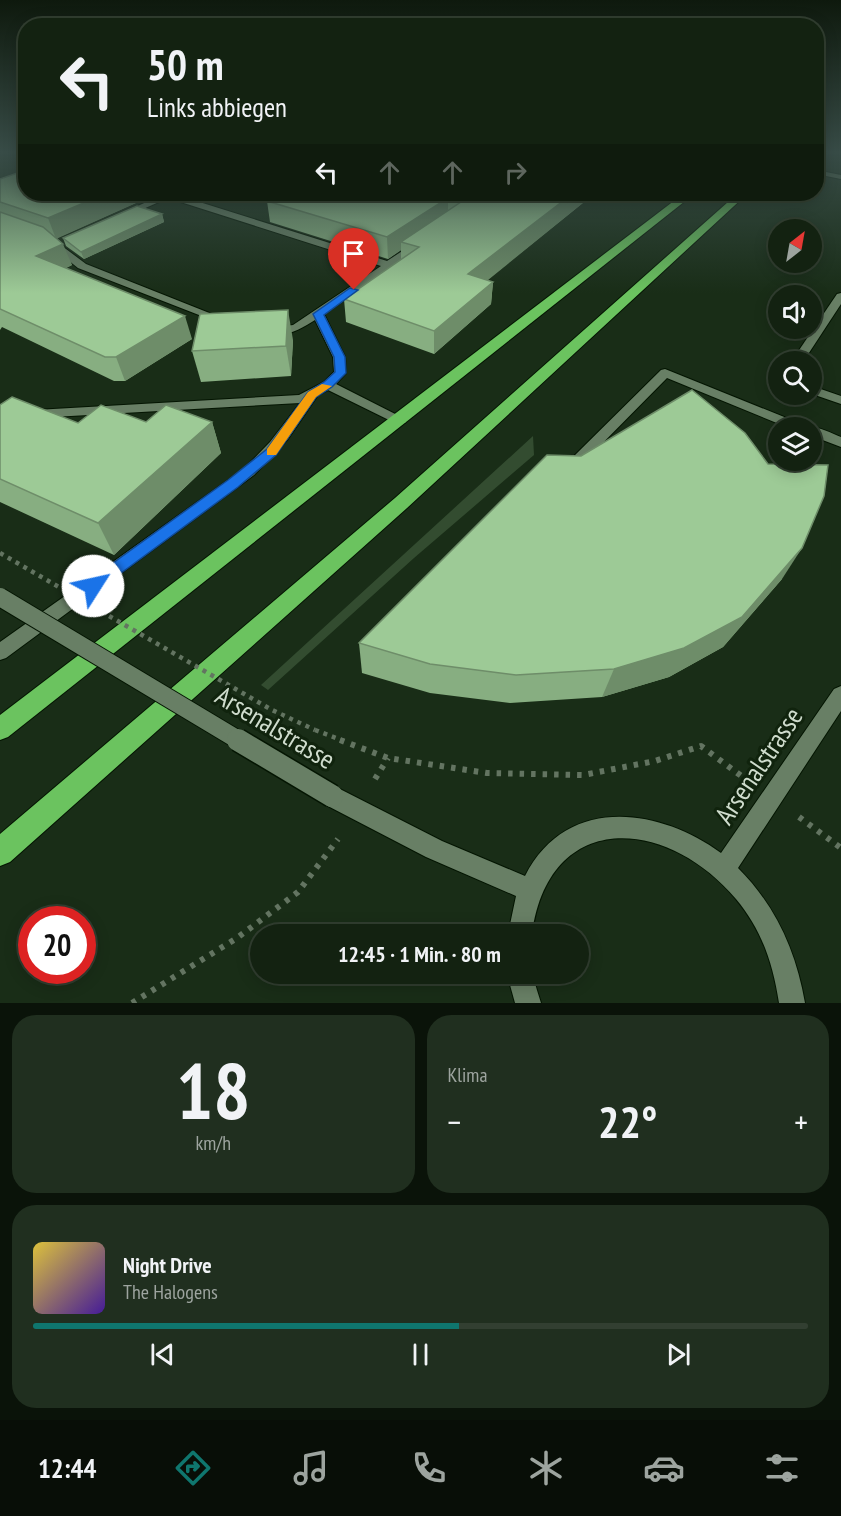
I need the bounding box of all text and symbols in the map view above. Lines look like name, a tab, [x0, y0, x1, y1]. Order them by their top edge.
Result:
text: 50 m	[147, 37, 224, 92]
icon: left	[48, 42, 126, 120]
text: Links abbiegen	[147, 90, 287, 124]
icon: left	[310, 156, 343, 189]
icon: ahead	[373, 156, 406, 189]
icon: ahead	[436, 156, 469, 189]
icon: right	[499, 156, 532, 189]
north arrow	[768, 219, 822, 273]
map controls	[768, 219, 822, 471]
pin	[328, 228, 379, 290]
icon: arrive	[337, 237, 370, 270]
button: sound	[768, 285, 822, 339]
button: search	[768, 351, 822, 405]
button: layers	[768, 417, 822, 471]
position arrow	[61, 554, 125, 618]
street label: Arsenalstrasse	[210, 678, 342, 776]
street label: Arsenalstrasse	[707, 701, 810, 830]
speed limit sign: 20	[18, 906, 96, 984]
text: 12:45 · 1 Min. · 80 m	[338, 940, 501, 968]
text: 18	[176, 1040, 251, 1141]
text: Klima	[448, 1062, 487, 1088]
text: 22°	[598, 1092, 657, 1150]
text: −	[448, 1100, 461, 1143]
text: +	[794, 1100, 808, 1143]
text: km/h	[196, 1130, 231, 1156]
text: Night Drive	[123, 1251, 212, 1279]
text: The Halogens	[123, 1279, 218, 1305]
icon: previous	[146, 1338, 179, 1371]
icon: pause	[404, 1338, 437, 1371]
icon: next	[662, 1338, 695, 1371]
icon: directions	[172, 1447, 214, 1489]
icon: music	[290, 1447, 332, 1489]
icon: phone	[408, 1447, 450, 1489]
icon: climate	[525, 1447, 567, 1489]
icon: car	[643, 1447, 685, 1489]
icon: filters	[761, 1447, 803, 1489]
text: 12:44	[38, 1451, 96, 1485]

